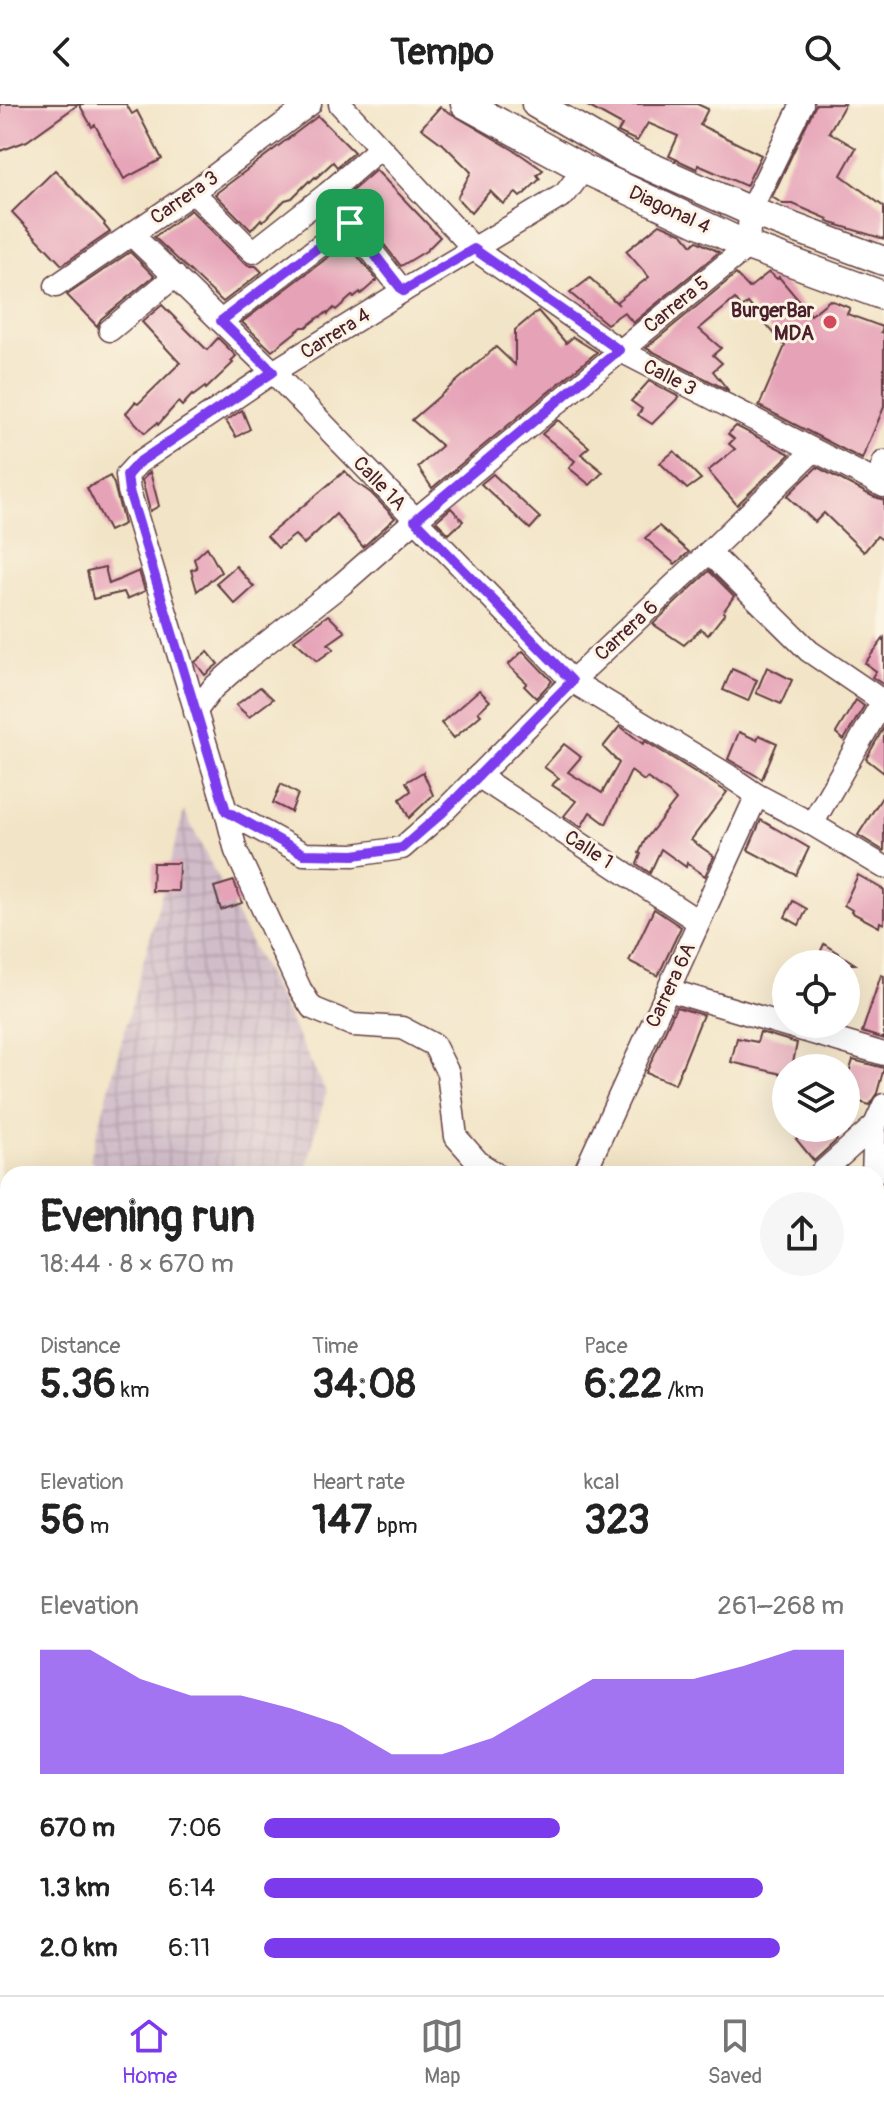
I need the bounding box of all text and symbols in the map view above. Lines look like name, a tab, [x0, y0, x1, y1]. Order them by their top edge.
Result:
icon: back	[40, 30, 84, 74]
text: Tempo	[390, 30, 494, 75]
icon: search	[800, 30, 844, 74]
street label: Carrera 3	[145, 165, 223, 230]
street label: Diagonal 4	[625, 180, 715, 239]
pin	[316, 189, 384, 257]
icon: arrive	[328, 201, 372, 245]
street label: Carrera 5	[639, 270, 714, 338]
place label: BurgerBar MDA	[731, 298, 815, 346]
street label: Carrera 4	[296, 302, 375, 365]
marker: BurgerBar MDA	[821, 313, 839, 331]
street label: Calle 3	[639, 353, 701, 401]
street label: Calle 1A	[348, 451, 412, 516]
street label: Carrera 6	[589, 595, 663, 666]
street label: Calle 1	[560, 824, 618, 874]
street label: Carrera 6A	[640, 939, 701, 1032]
map controls	[772, 950, 860, 1142]
button: locate	[772, 950, 860, 1038]
button: layers	[772, 1054, 860, 1142]
text: Evening run	[40, 1190, 255, 1245]
button: share	[760, 1192, 844, 1276]
text: 18:44 · 8 × 670 m	[40, 1248, 234, 1280]
text: Distance	[40, 1332, 120, 1360]
text: Time	[312, 1332, 358, 1360]
text: Pace	[584, 1332, 628, 1360]
text: 5.36	[40, 1360, 116, 1409]
text: 34:08	[312, 1360, 416, 1409]
text: 6:22	[584, 1360, 663, 1409]
text: km	[116, 1376, 150, 1404]
text: /km	[663, 1376, 704, 1404]
text: Elevation	[40, 1468, 124, 1496]
text: Heart rate	[312, 1468, 405, 1496]
text: kcal	[584, 1468, 620, 1496]
text: 56	[40, 1496, 85, 1545]
text: 147	[312, 1496, 372, 1545]
text: 323	[584, 1496, 650, 1545]
text: m	[85, 1512, 109, 1540]
text: bpm	[372, 1512, 418, 1540]
text: Elevation	[40, 1590, 139, 1622]
text: 261–268 m	[717, 1590, 844, 1622]
text: 670 m	[40, 1812, 115, 1844]
text: 7:06	[168, 1812, 222, 1844]
text: 1.3 km	[40, 1872, 110, 1904]
text: 6:14	[168, 1872, 215, 1904]
text: 2.0 km	[40, 1932, 118, 1964]
text: 6:11	[168, 1932, 210, 1964]
tab: Home	[122, 2014, 177, 2090]
tab: Map	[420, 2014, 464, 2090]
tab: Saved	[708, 2014, 762, 2090]

